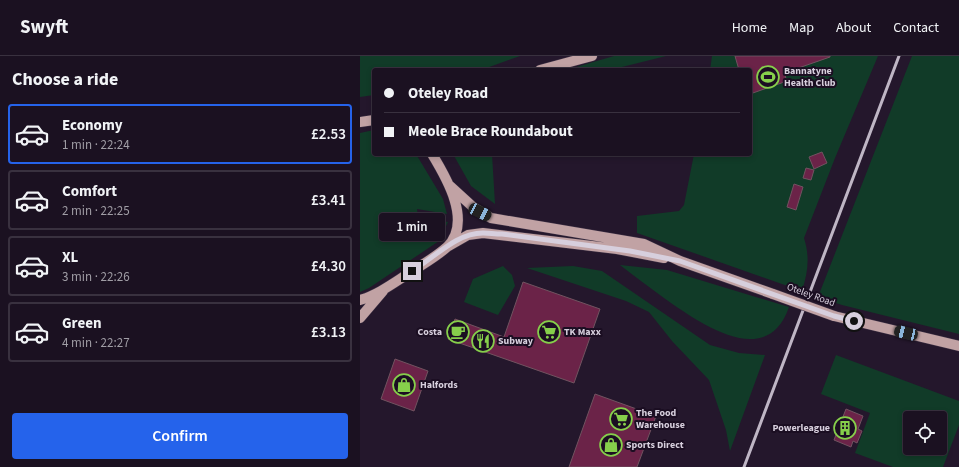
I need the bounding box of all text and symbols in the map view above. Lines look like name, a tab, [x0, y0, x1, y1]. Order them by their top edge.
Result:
text: Swyft	[20, 14, 68, 41]
text: Home	[732, 18, 767, 38]
text: Map	[789, 18, 814, 38]
text: About	[836, 18, 871, 38]
text: Contact	[893, 18, 939, 38]
sports icon: Bannatyne Health Club	[755, 64, 781, 90]
place label: Bannatyne Health Club	[784, 64, 836, 90]
text: Choose a ride	[12, 67, 118, 92]
text: Oteley Road	[408, 83, 488, 104]
text: Economy	[62, 115, 123, 136]
icon: car	[14, 116, 50, 152]
text: Meole Brace Roundabout	[408, 121, 573, 142]
text: £2.53	[311, 124, 346, 145]
text: 1 min · 22:24	[62, 136, 130, 154]
text: Comfort	[62, 181, 117, 202]
icon: car	[14, 182, 50, 218]
text: £3.41	[311, 190, 346, 211]
car	[467, 201, 493, 223]
text: 2 min · 22:25	[62, 202, 130, 220]
callout: 1 min	[379, 213, 445, 241]
text: 1 min	[397, 218, 427, 236]
text: XL	[62, 247, 78, 268]
icon: car	[14, 248, 50, 284]
text: £4.30	[311, 256, 346, 277]
route end	[403, 262, 421, 280]
text: 3 min · 22:26	[62, 268, 130, 286]
street label: Oteley Road	[785, 280, 837, 310]
route start	[845, 312, 863, 330]
text: Green	[62, 313, 102, 334]
icon: car	[14, 314, 50, 350]
cafe icon: Costa	[445, 319, 471, 345]
supermarket icon: TK Maxx	[536, 319, 562, 345]
text: £3.13	[311, 322, 346, 343]
car	[893, 324, 919, 342]
place label: Costa	[418, 325, 442, 339]
place label: TK Maxx	[564, 325, 601, 339]
restaurant icon: Subway	[470, 328, 496, 354]
text: 4 min · 22:27	[62, 334, 130, 352]
place label: Subway	[498, 334, 534, 348]
shop icon: Halfords	[391, 372, 417, 398]
place label: Halfords	[420, 378, 458, 392]
supermarket icon: The Food Warehouse	[608, 406, 634, 432]
place label: The Food Warehouse	[636, 406, 685, 432]
map controls	[903, 411, 947, 455]
button: locate	[903, 411, 947, 455]
button: Confirm	[12, 413, 348, 459]
building icon: Powerleague	[832, 415, 858, 441]
place label: Powerleague	[773, 421, 830, 435]
shop icon: Sports Direct	[598, 432, 624, 458]
place label: Sports Direct	[626, 438, 684, 452]

